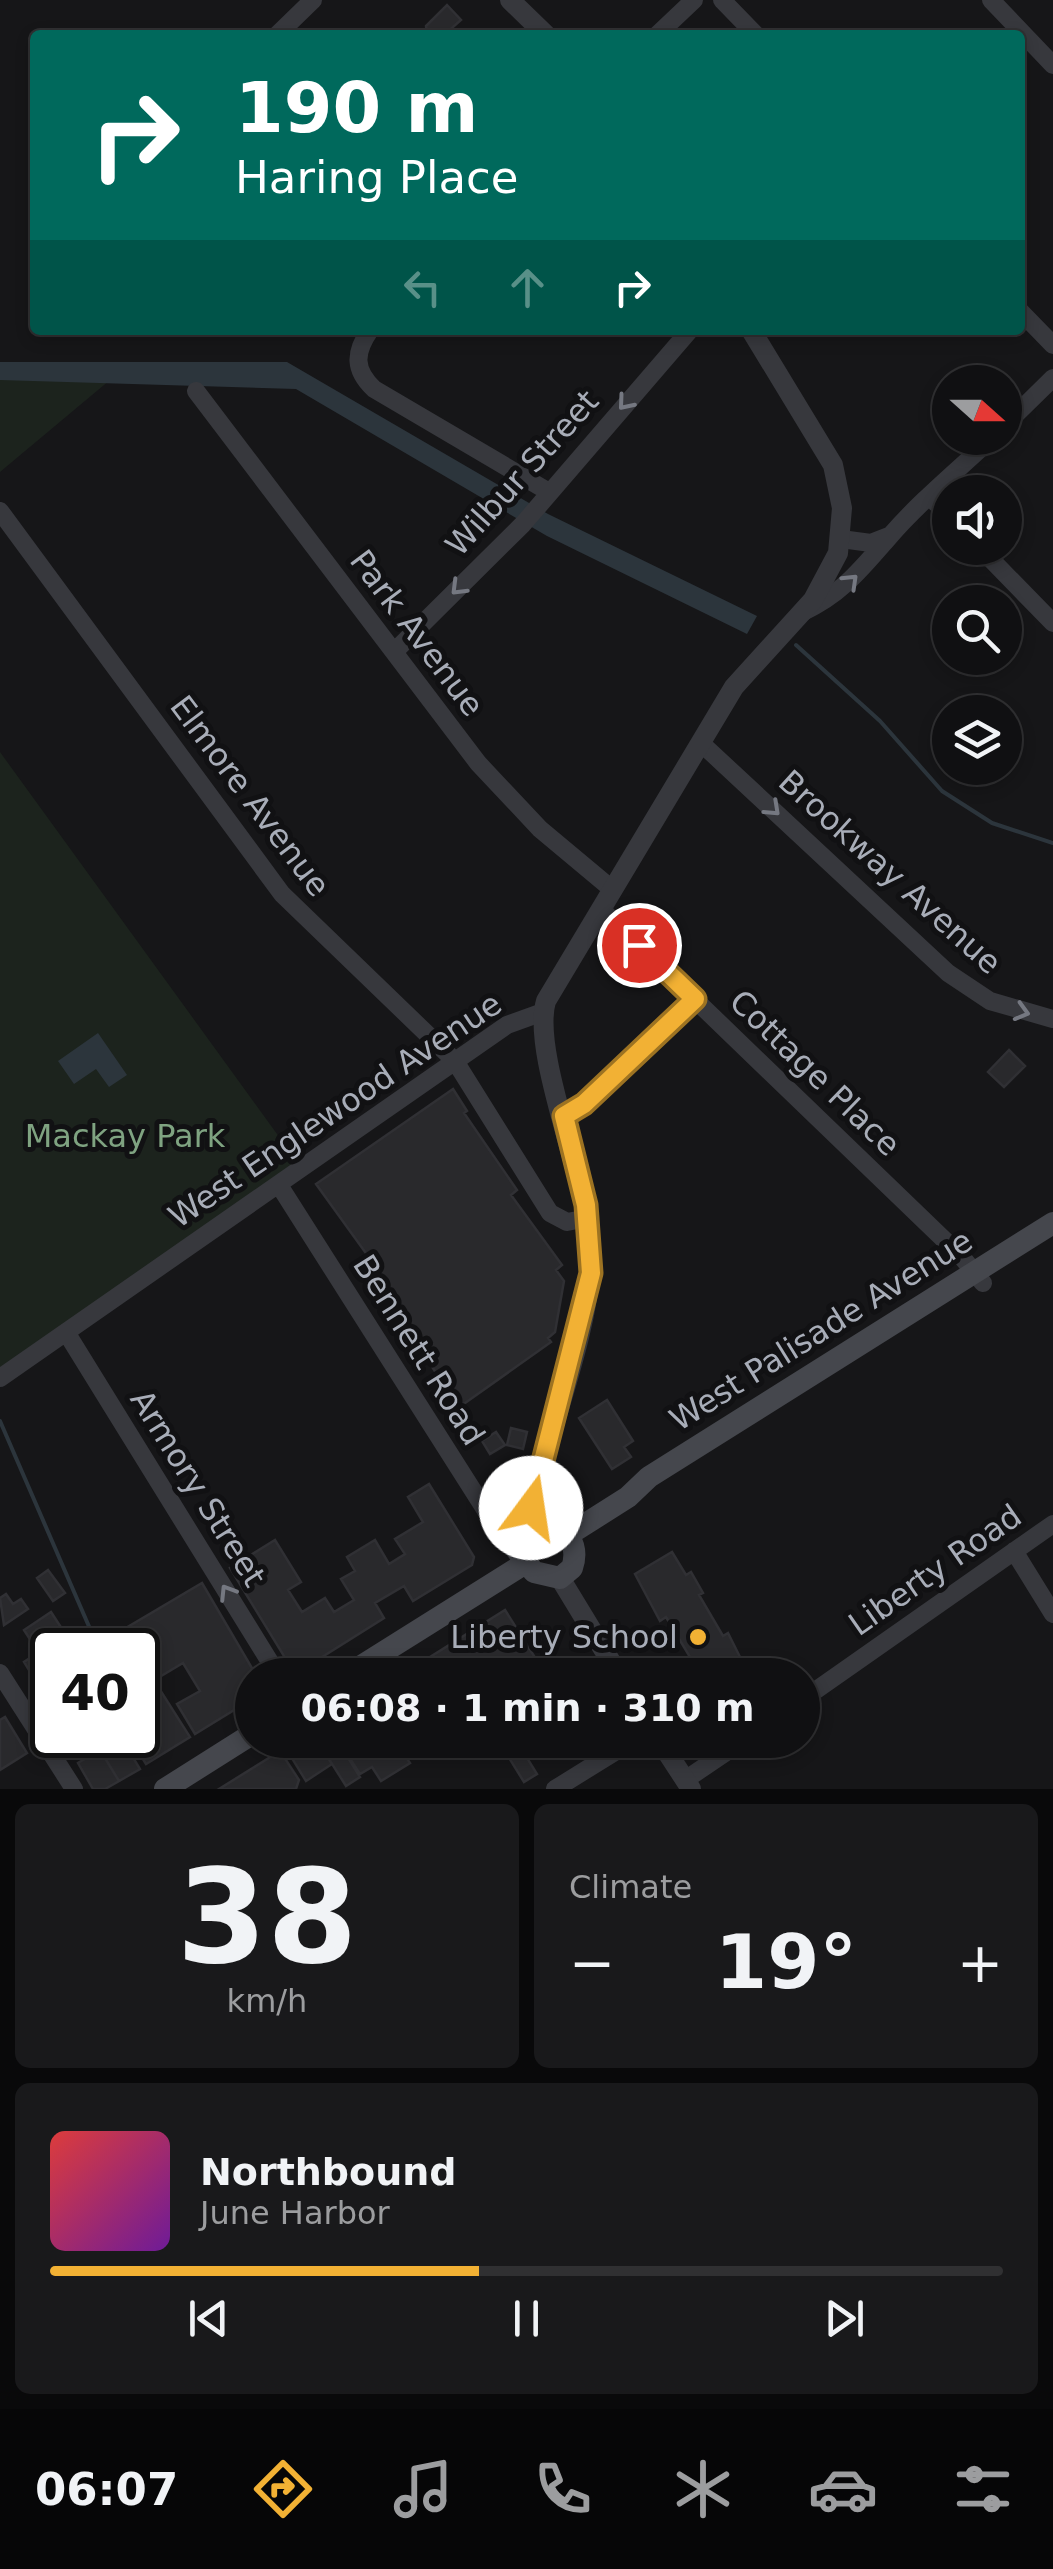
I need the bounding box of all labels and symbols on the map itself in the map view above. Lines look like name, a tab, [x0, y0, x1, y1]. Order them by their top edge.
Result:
north arrow	[932, 365, 1022, 455]
street label: Wilbur Street	[438, 382, 606, 564]
one-way arrow	[619, 391, 637, 409]
street label: Park Avenue	[342, 542, 492, 724]
one-way arrow	[840, 574, 858, 592]
one-way arrow	[452, 576, 470, 594]
street label: Elmore Avenue	[162, 688, 338, 904]
street label: Brookway Avenue	[771, 762, 1009, 982]
one-way arrow	[761, 797, 779, 815]
pin	[597, 903, 682, 988]
street label: Cottage Place	[722, 982, 908, 1164]
street label: West Englewood Avenue	[161, 984, 509, 1236]
one-way arrow	[1013, 1000, 1030, 1021]
park label: Mackay Park	[25, 1117, 226, 1155]
street label: West Palisade Avenue	[663, 1221, 979, 1439]
street label: Bennett Road	[345, 1248, 493, 1452]
street label: Armory Street	[122, 1383, 274, 1593]
position arrow	[479, 1456, 583, 1560]
street label: Liberty Road	[841, 1497, 1029, 1643]
one-way arrow	[220, 1585, 239, 1603]
place label: Liberty School	[450, 1618, 678, 1656]
marker: Liberty School	[687, 1626, 709, 1648]
speed limit sign: 40	[30, 1628, 160, 1758]

